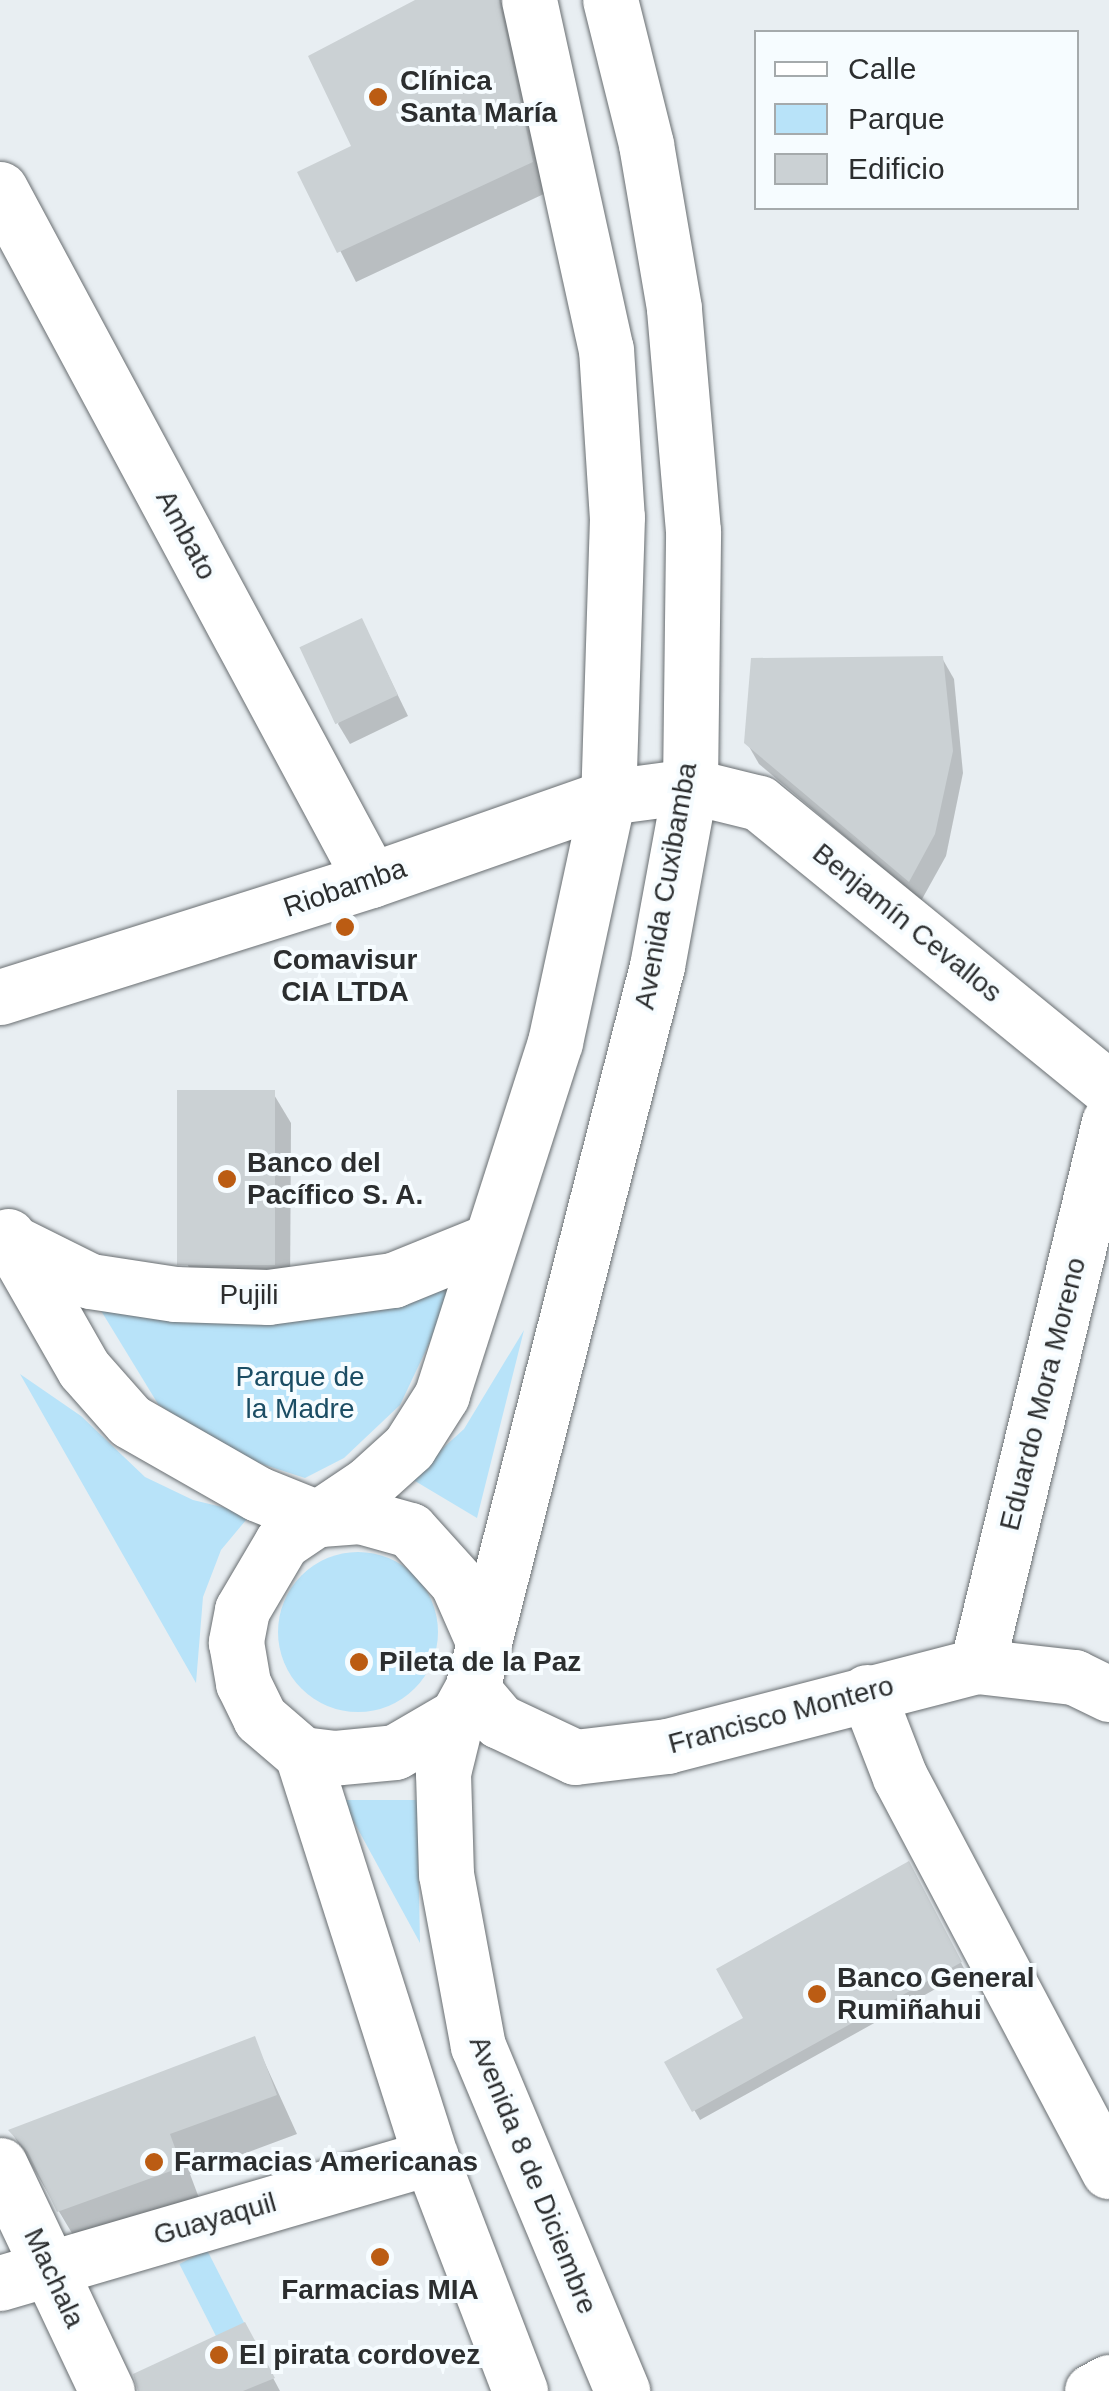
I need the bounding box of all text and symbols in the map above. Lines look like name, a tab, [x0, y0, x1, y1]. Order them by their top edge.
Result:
legend	[754, 30, 1079, 210]
text: Calle	[848, 52, 916, 85]
place label: Clínica Santa María	[400, 64, 557, 130]
marker: Clínica Santa María	[365, 84, 391, 110]
text: Parque	[848, 102, 945, 135]
text: Edificio	[848, 152, 945, 185]
street label: Ambato	[149, 485, 223, 585]
street label: Avenida Cuxibamba	[628, 760, 704, 1012]
street label: Benjamín Cevallos	[806, 836, 1008, 1010]
street label: Riobamba	[279, 851, 411, 925]
marker: Comavisur CIA LTDA	[334, 916, 356, 938]
place label: Comavisur CIA LTDA	[273, 943, 417, 1009]
place label: Banco del Pacífico S. A.	[247, 1146, 424, 1212]
marker: Banco del Pacífico S. A.	[216, 1168, 238, 1190]
street label: Eduardo Mora Moreno	[993, 1254, 1093, 1534]
street label: Pujili	[219, 1278, 279, 1312]
park label: Parque de la Madre	[235, 1360, 365, 1426]
place label: Pileta de la Paz	[379, 1645, 581, 1679]
marker: Pileta de la Paz	[348, 1651, 370, 1673]
street label: Francisco Montero	[665, 1669, 897, 1761]
place label: Banco General Rumiñahui	[837, 1961, 1035, 2027]
marker: Banco General Rumiñahui	[806, 1983, 828, 2005]
street label: Avenida 8 de Diciembre	[462, 2031, 604, 2319]
place label: Farmacias Americanas	[174, 2145, 479, 2179]
marker: Farmacias Americanas	[143, 2151, 165, 2173]
street label: Guayaquil	[150, 2185, 280, 2253]
street label: Machala	[16, 2223, 92, 2333]
marker: Farmacias MIA	[369, 2246, 391, 2268]
place label: Farmacias MIA	[281, 2273, 479, 2307]
place label: El pirata cordovez	[239, 2338, 480, 2372]
marker: El pirata cordovez	[208, 2344, 230, 2366]

